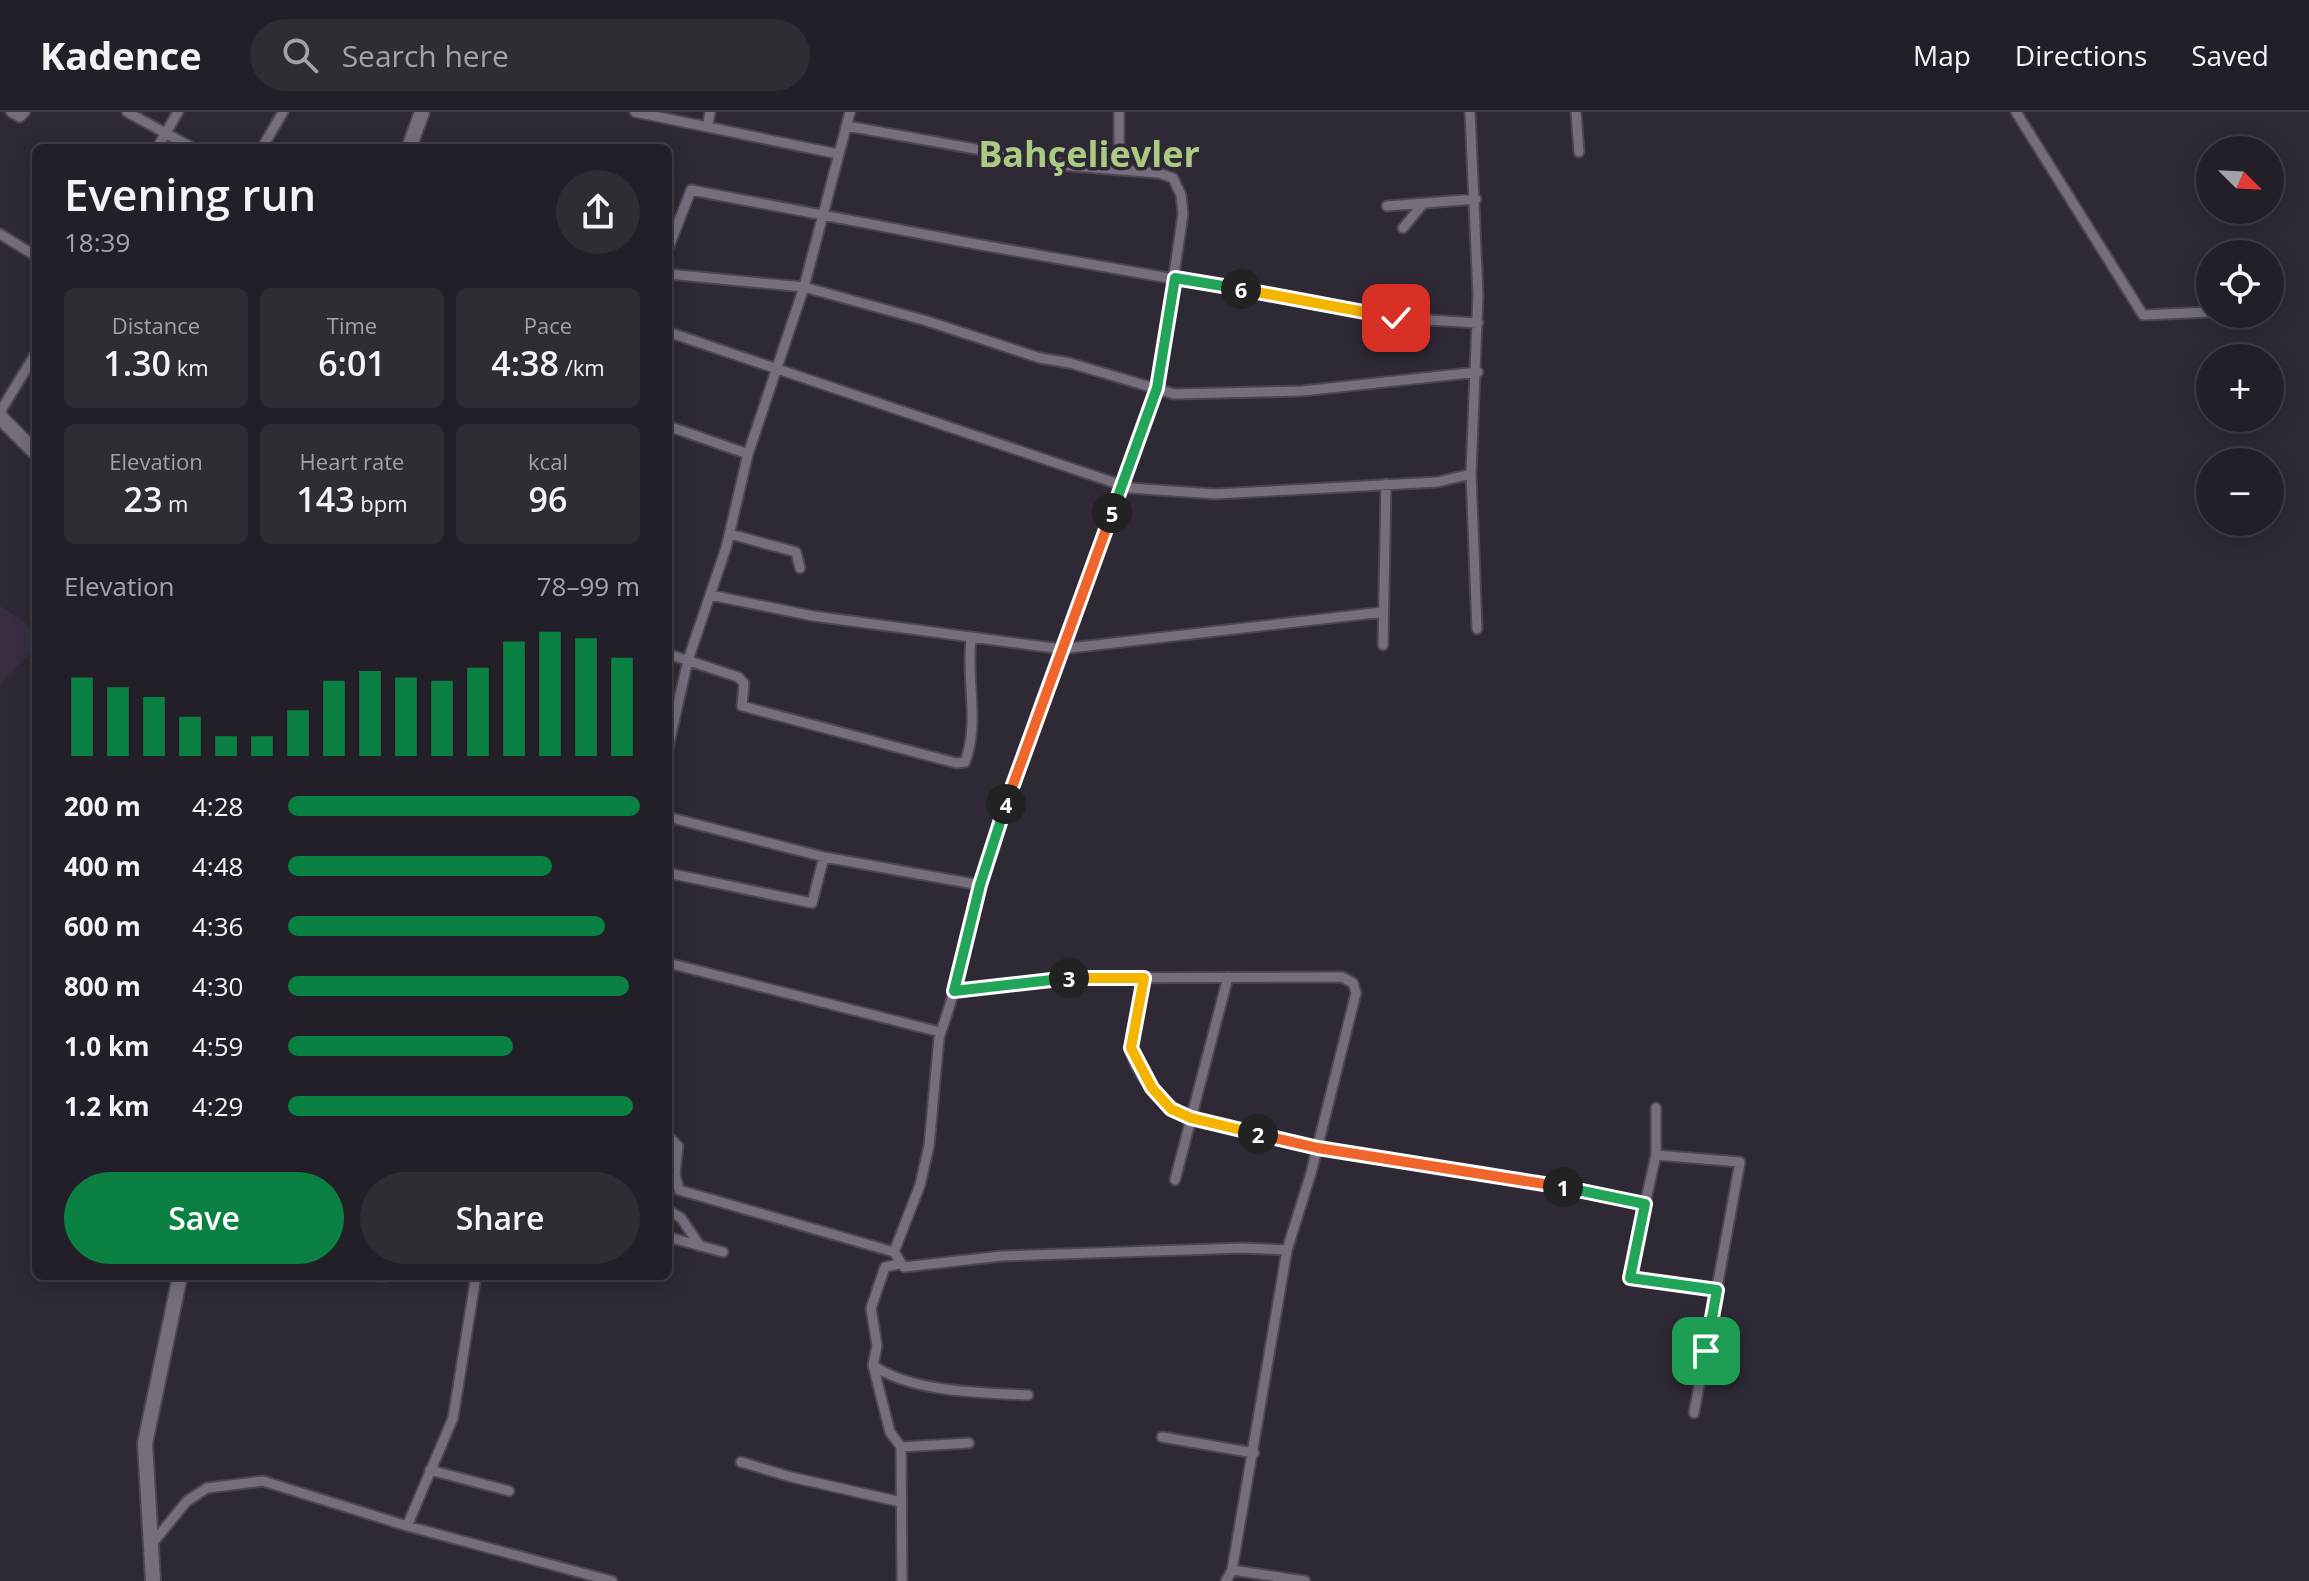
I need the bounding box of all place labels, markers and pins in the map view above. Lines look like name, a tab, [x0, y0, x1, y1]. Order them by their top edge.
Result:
pin: 6	[1221, 269, 1261, 309]
pin	[1362, 284, 1430, 352]
pin: 5	[1092, 493, 1132, 533]
pin: 4	[986, 784, 1026, 824]
pin: 3	[1049, 958, 1089, 998]
pin: 2	[1238, 1114, 1278, 1154]
pin: 1	[1543, 1167, 1583, 1207]
pin	[1672, 1317, 1740, 1385]

